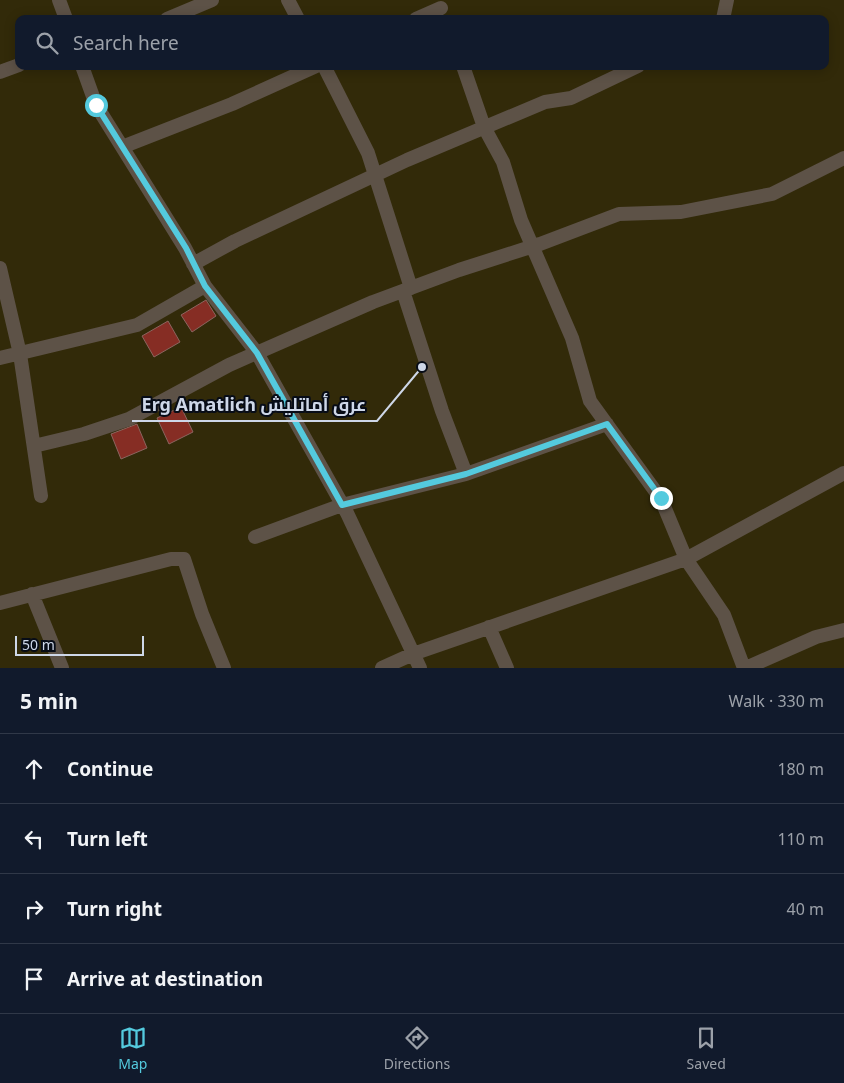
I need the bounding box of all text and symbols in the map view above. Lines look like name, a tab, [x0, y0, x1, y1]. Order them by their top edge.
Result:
search box	[15, 15, 829, 70]
icon: search	[33, 29, 61, 57]
text: Search here	[73, 30, 179, 56]
route start	[85, 94, 108, 117]
callout: Erg Amatlich عرق أماتليش	[132, 388, 377, 421]
text: Erg Amatlich عرق أماتليش	[142, 392, 366, 416]
route end	[650, 487, 673, 510]
scale bar	[15, 633, 144, 656]
text: 50 m	[22, 635, 55, 654]
text: 5 min	[20, 687, 78, 715]
text: Walk · 330 m	[729, 690, 824, 712]
icon: ahead	[20, 755, 48, 783]
text: Continue	[67, 756, 153, 782]
text: 180 m	[777, 758, 824, 780]
icon: left	[20, 825, 48, 853]
text: Turn left	[67, 826, 148, 852]
text: 110 m	[777, 828, 824, 850]
icon: right	[20, 895, 48, 923]
text: Turn right	[67, 896, 162, 922]
text: 40 m	[787, 898, 824, 920]
icon: arrive	[20, 965, 48, 993]
text: Arrive at destination	[67, 966, 263, 992]
tab: Map	[118, 1024, 147, 1073]
tab: Directions	[384, 1024, 450, 1073]
tab: Saved	[687, 1024, 726, 1073]

